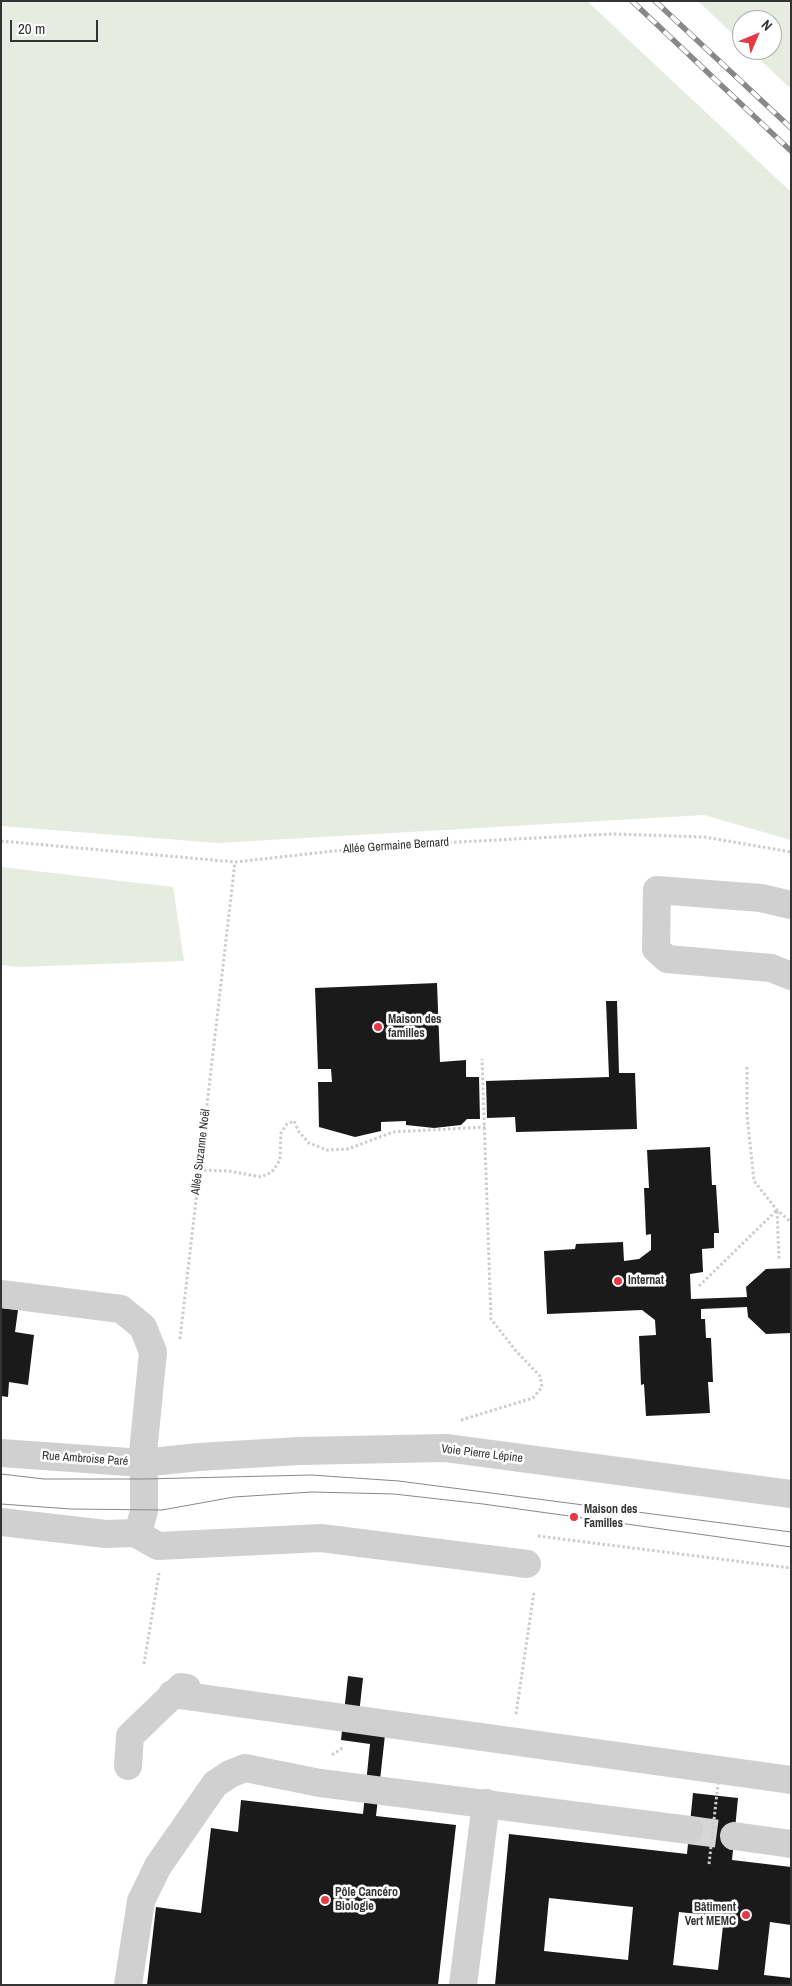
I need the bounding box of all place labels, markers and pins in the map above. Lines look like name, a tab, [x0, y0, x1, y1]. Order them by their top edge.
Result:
place label: Maison des familles	[388, 1013, 442, 1041]
marker: Maison des familles	[372, 1021, 384, 1033]
place label: Internat	[628, 1274, 664, 1288]
marker: Internat	[612, 1275, 624, 1287]
place label: Maison des Familles	[584, 1503, 638, 1531]
marker: Maison des Familles	[568, 1511, 580, 1523]
place label: Pôle Cancéro Biologie	[335, 1886, 398, 1914]
marker: Pôle Cancéro Biologie	[319, 1894, 331, 1906]
place label: Bâtiment Vert MEMC	[685, 1901, 736, 1929]
marker: Bâtiment Vert MEMC	[740, 1909, 752, 1921]

